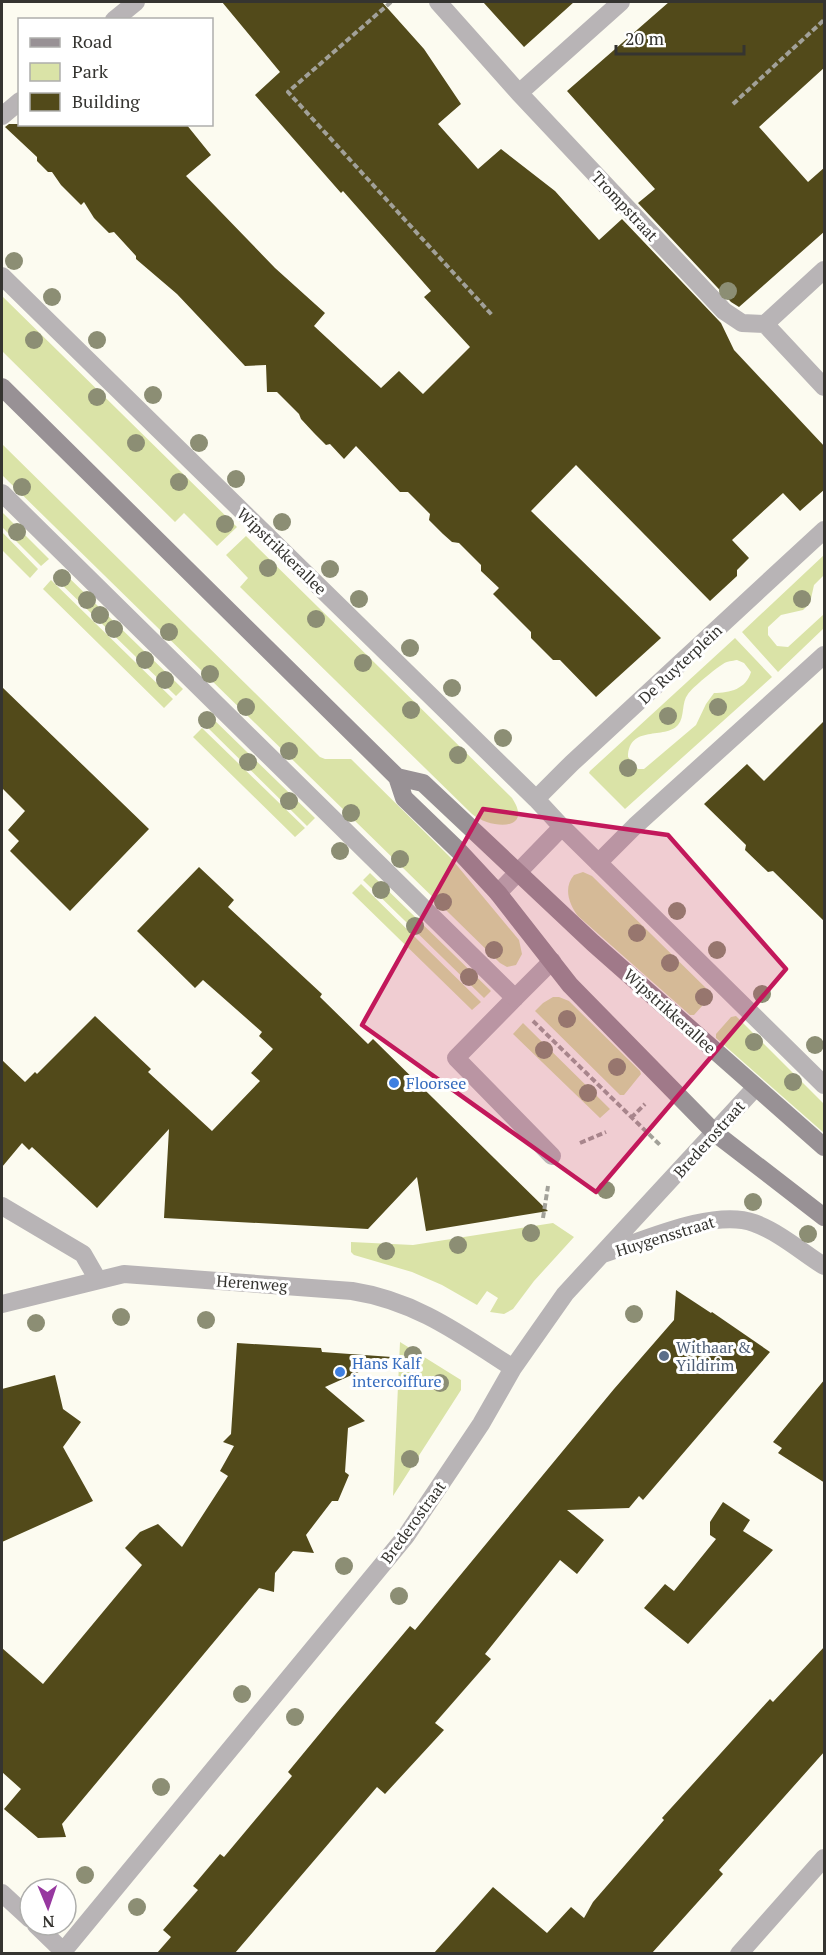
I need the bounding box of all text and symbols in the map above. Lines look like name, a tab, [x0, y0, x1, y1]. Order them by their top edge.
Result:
legend	[18, 18, 213, 126]
scale bar	[616, 18, 744, 56]
text: 20 m	[625, 26, 665, 50]
text: Road	[72, 29, 112, 53]
text: Park	[72, 59, 109, 83]
text: Building	[72, 89, 140, 113]
street label: Trompstraat	[587, 166, 663, 246]
street label: Wipstrikkerallee	[232, 502, 332, 600]
street label: De Ruyterplein	[633, 619, 727, 709]
street label: Wipstrikkerallee	[619, 964, 721, 1058]
place label: Floorsee	[406, 1072, 466, 1094]
marker: Floorsee	[387, 1076, 401, 1090]
street label: Brederostraat	[668, 1096, 750, 1182]
street label: Huygensstraat	[613, 1210, 717, 1262]
street label: Herenweg	[216, 1270, 289, 1297]
place label: Withaar & Yildirim	[676, 1336, 751, 1376]
marker: Withaar & Yildirim	[657, 1349, 671, 1363]
place label: Hans Kalf intercoiffure	[352, 1352, 442, 1392]
marker: Hans Kalf intercoiffure	[333, 1365, 347, 1379]
street label: Brederostraat	[376, 1476, 450, 1568]
north arrow	[18, 1877, 78, 1937]
text: N	[42, 1911, 55, 1933]

